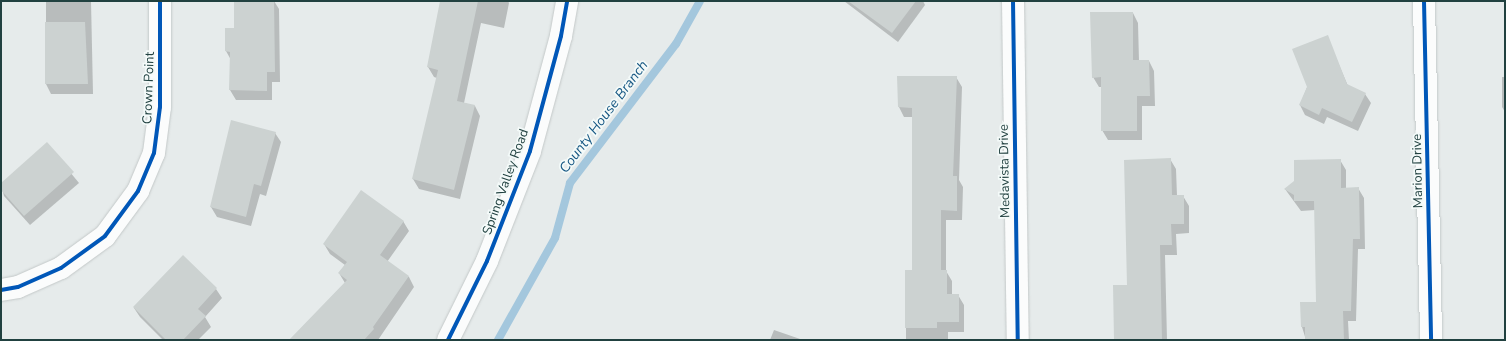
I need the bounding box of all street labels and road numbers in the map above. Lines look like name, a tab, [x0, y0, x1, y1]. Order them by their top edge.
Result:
street label: Crown Point	[140, 52, 158, 124]
street label: Medavista Drive	[996, 124, 1014, 218]
street label: Spring Valley Road	[480, 127, 532, 237]
street label: Marion Drive	[1410, 134, 1426, 208]

